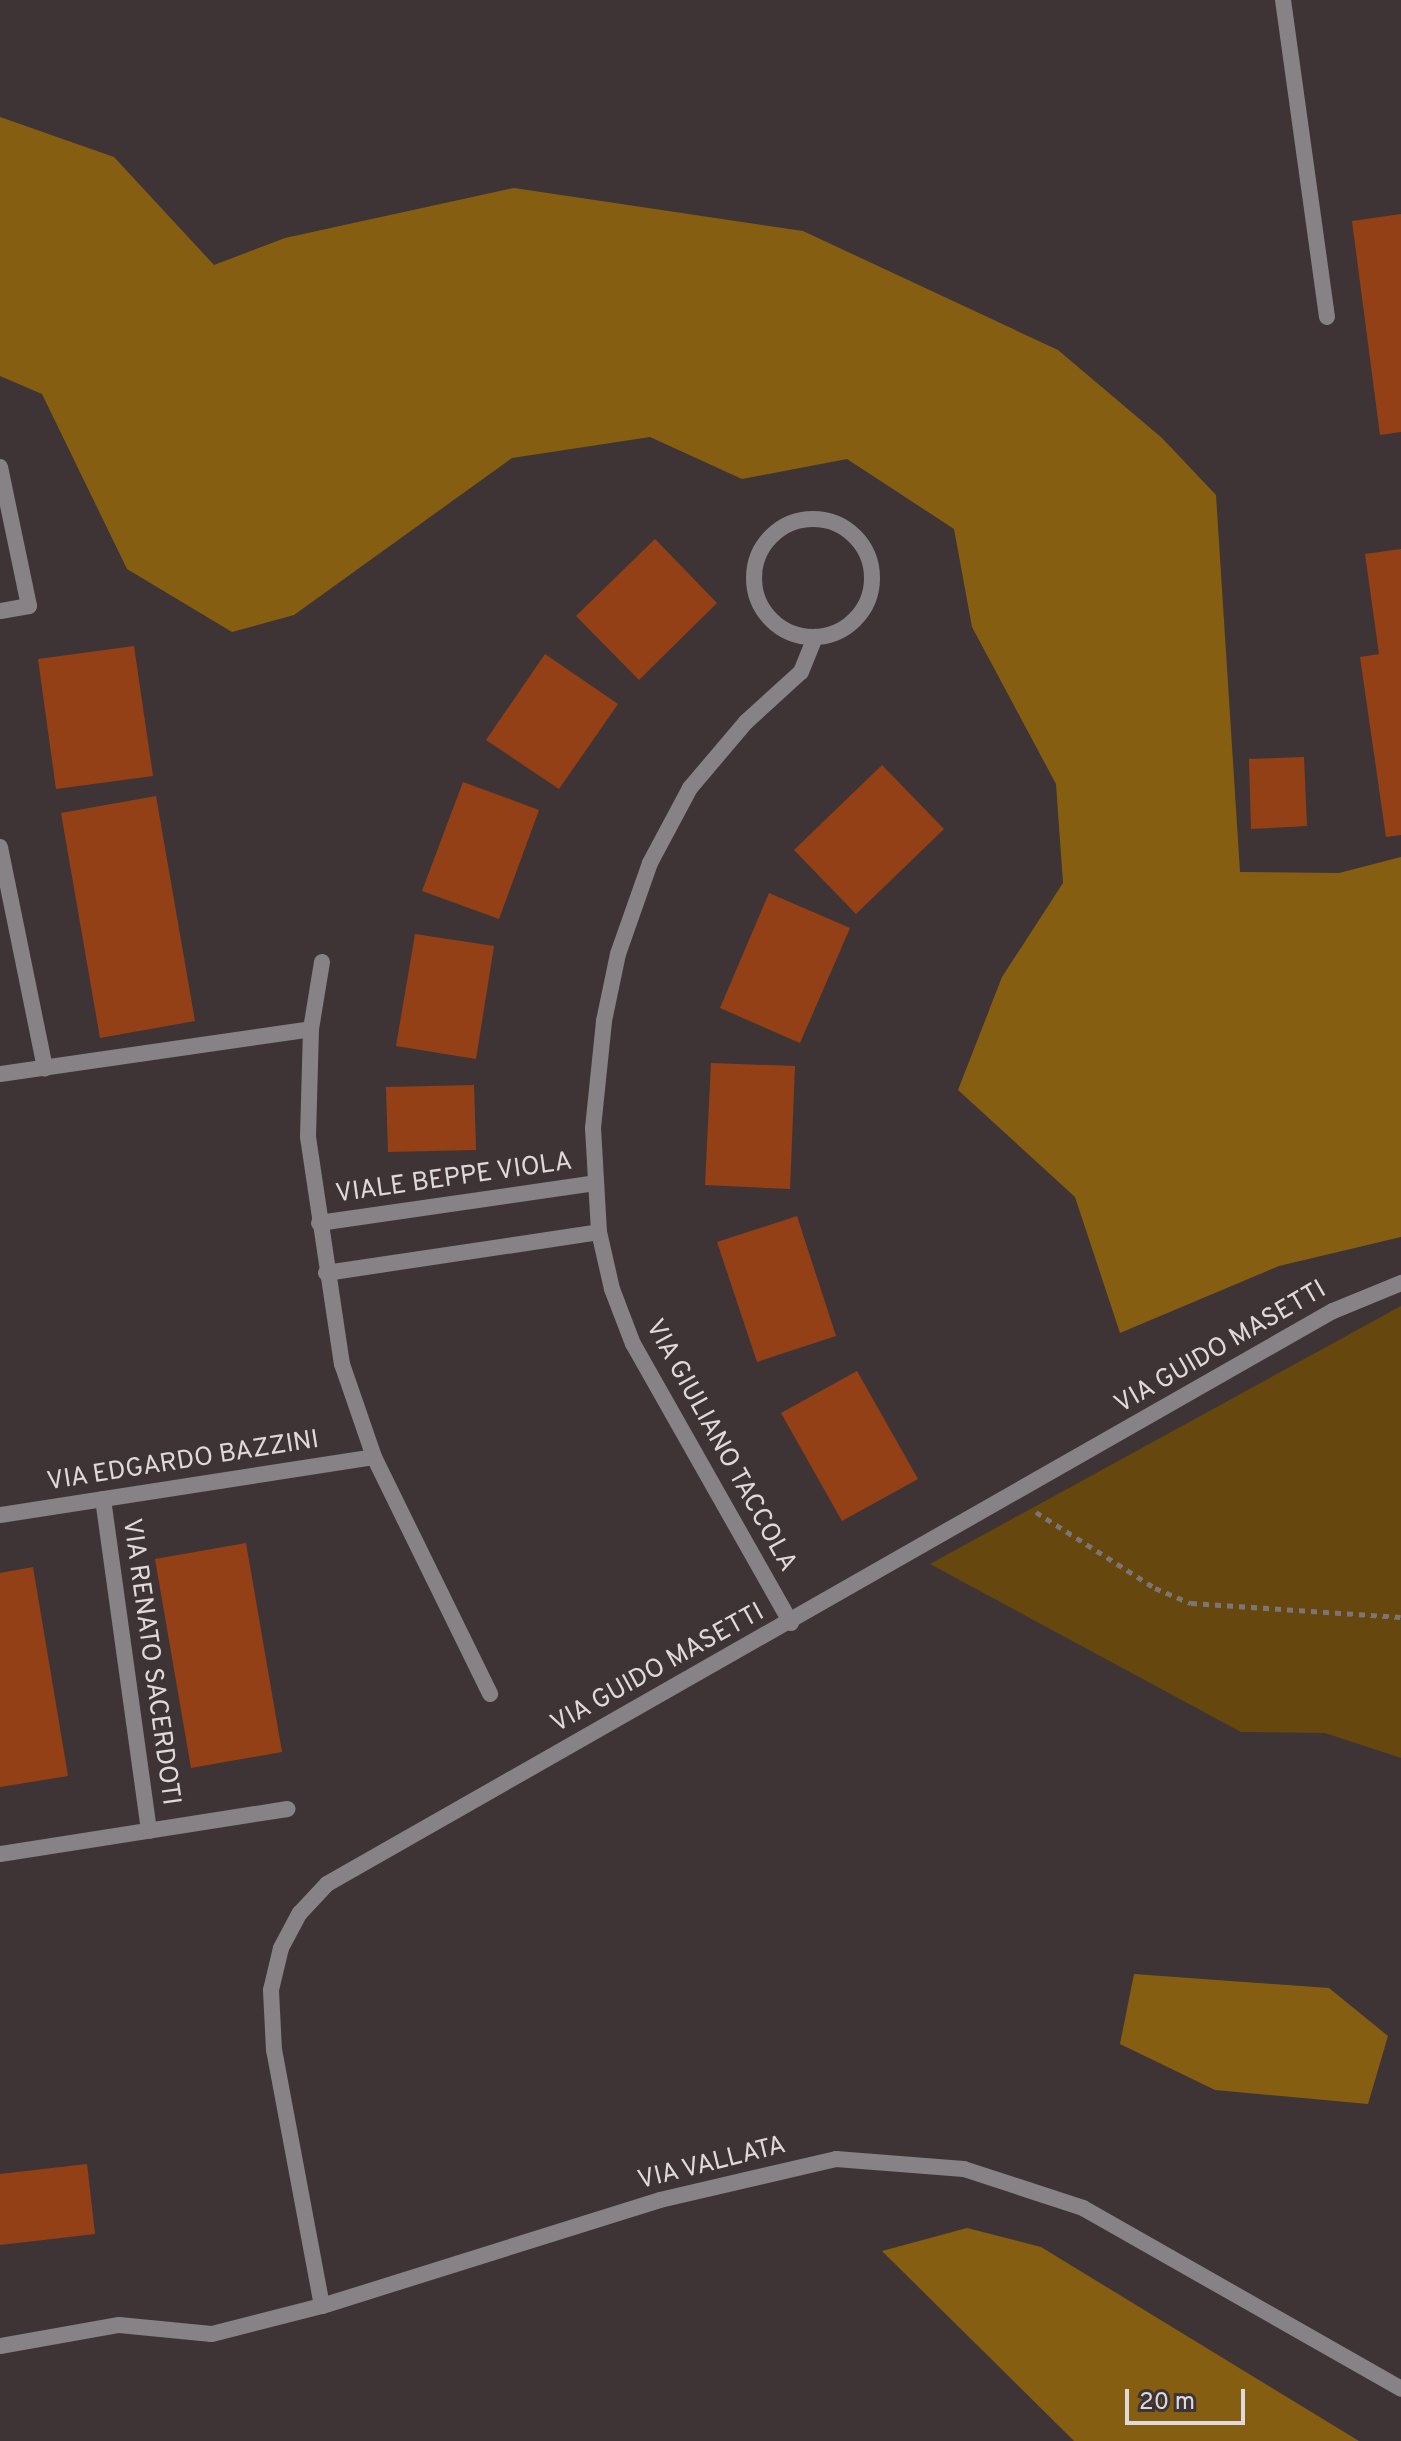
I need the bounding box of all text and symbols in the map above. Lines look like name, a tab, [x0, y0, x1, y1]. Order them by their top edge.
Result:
street label: VIALE BEPPE VIOLA	[333, 1147, 575, 1211]
street label: VIA GUIDO MASETTI	[1109, 1275, 1333, 1421]
street label: VIA GIULIANO TACCOLA	[637, 1314, 803, 1578]
street label: VIA EDGARDO BAZZINI	[44, 1425, 322, 1499]
street label: VIA RENATO SACERDOTI	[114, 1516, 186, 1808]
street label: VIA GUIDO MASETTI	[546, 1597, 770, 1741]
street label: VIA VALLATA	[634, 2130, 790, 2198]
scale bar	[1129, 2373, 1249, 2423]
text: 20 m	[1139, 2388, 1195, 2418]

